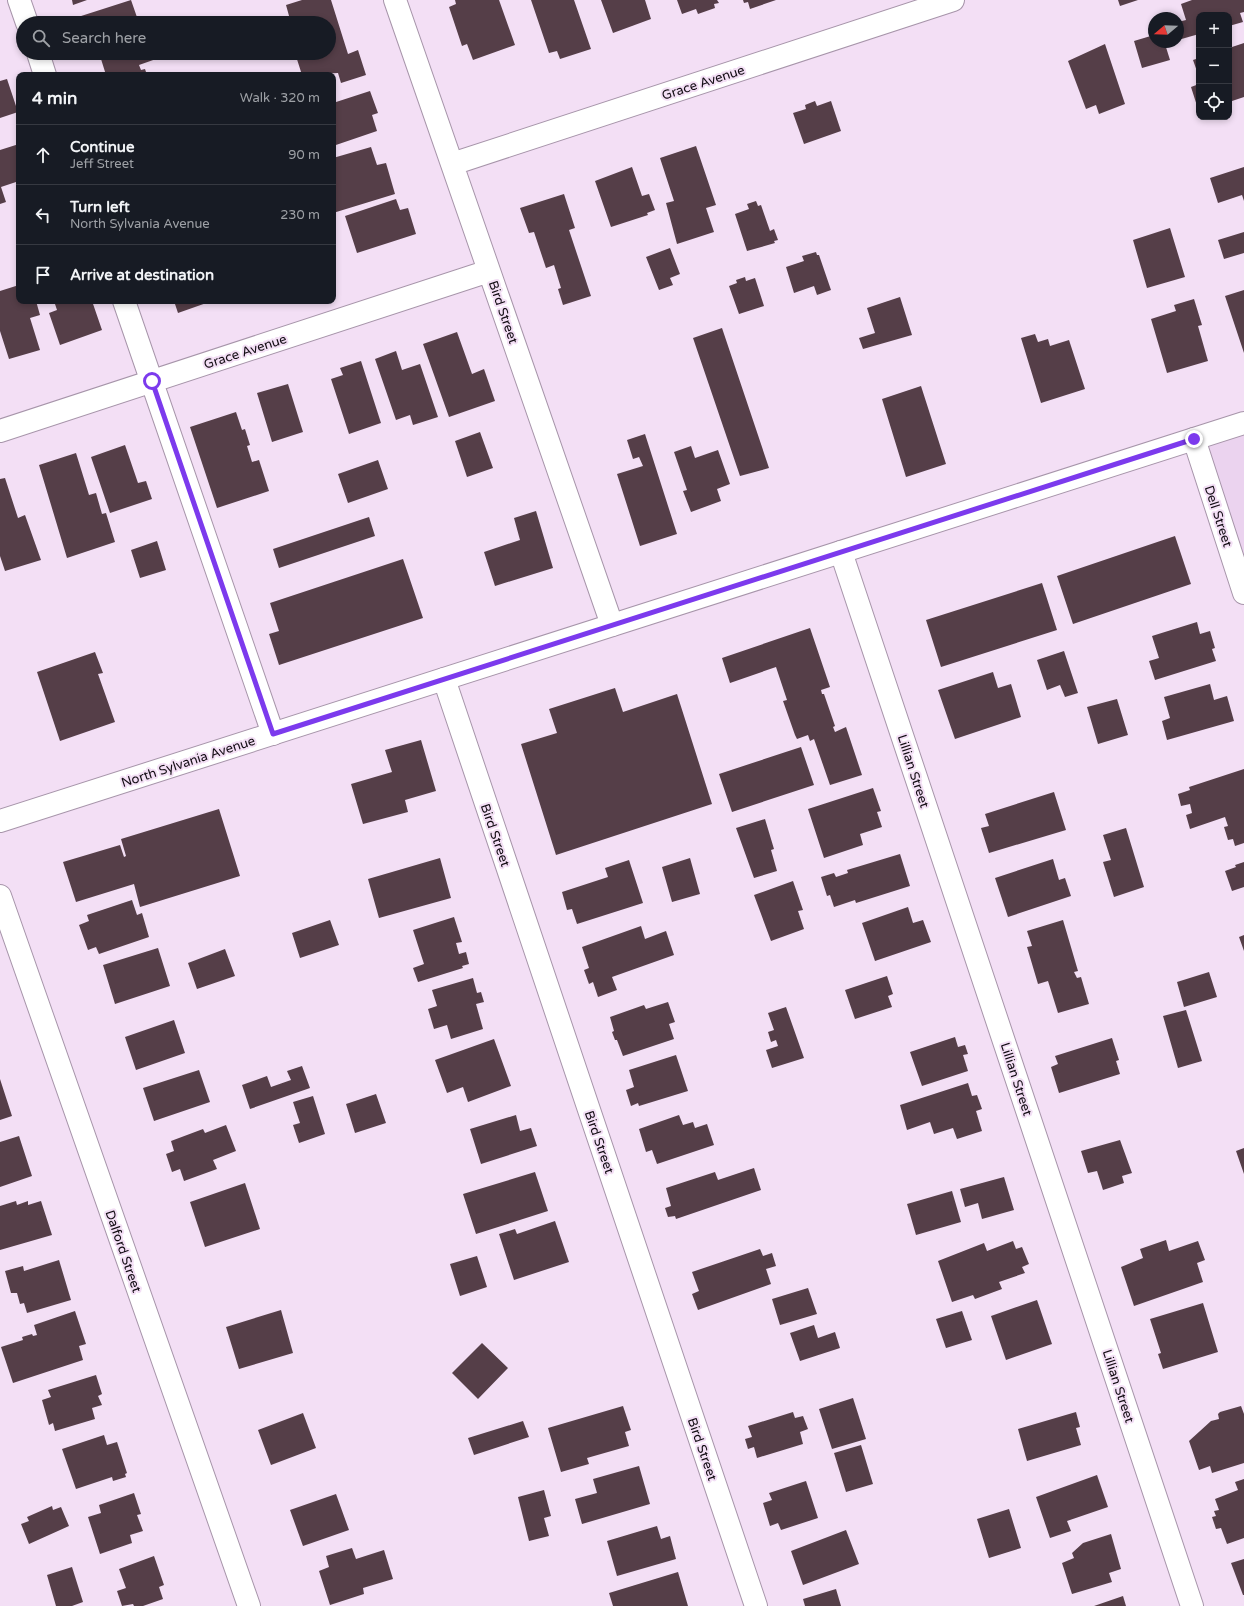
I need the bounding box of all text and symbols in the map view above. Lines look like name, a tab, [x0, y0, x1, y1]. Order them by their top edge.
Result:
north arrow	[1148, 12, 1184, 48]
map controls	[1196, 12, 1232, 120]
button: +	[1196, 12, 1232, 48]
search box	[16, 16, 336, 60]
icon: search	[30, 27, 52, 49]
text: Search here	[62, 29, 146, 47]
button: −	[1196, 48, 1232, 84]
street label: Grace Avenue	[660, 62, 747, 104]
button: locate	[1196, 84, 1232, 120]
text: 4 min	[32, 88, 77, 109]
text: Walk · 320 m	[240, 90, 320, 106]
text: Continue	[70, 138, 134, 156]
icon: ahead	[32, 144, 54, 166]
text: 90 m	[288, 147, 320, 163]
text: Jeff Street	[70, 156, 134, 172]
text: Turn left	[70, 198, 130, 216]
icon: left	[32, 204, 54, 226]
text: 230 m	[280, 207, 320, 223]
text: North Sylvania Avenue	[70, 216, 210, 232]
icon: arrive	[32, 264, 54, 286]
text: Arrive at destination	[70, 266, 214, 284]
street label: Bird Street	[485, 279, 521, 346]
street label: Grace Avenue	[202, 331, 289, 373]
route start	[143, 372, 161, 390]
route end	[1185, 430, 1203, 448]
street label: Dell Street	[1201, 483, 1236, 549]
street label: North Sylvania Avenue	[119, 733, 257, 791]
street label: Lillian Street	[894, 733, 932, 810]
street label: Bird Street	[477, 802, 513, 869]
street label: Lillian Street	[997, 1041, 1035, 1118]
street label: Bird Street	[581, 1109, 617, 1176]
street label: Dalford Street	[101, 1208, 145, 1295]
street label: Lillian Street	[1099, 1348, 1137, 1425]
street label: Bird Street	[684, 1416, 720, 1483]

